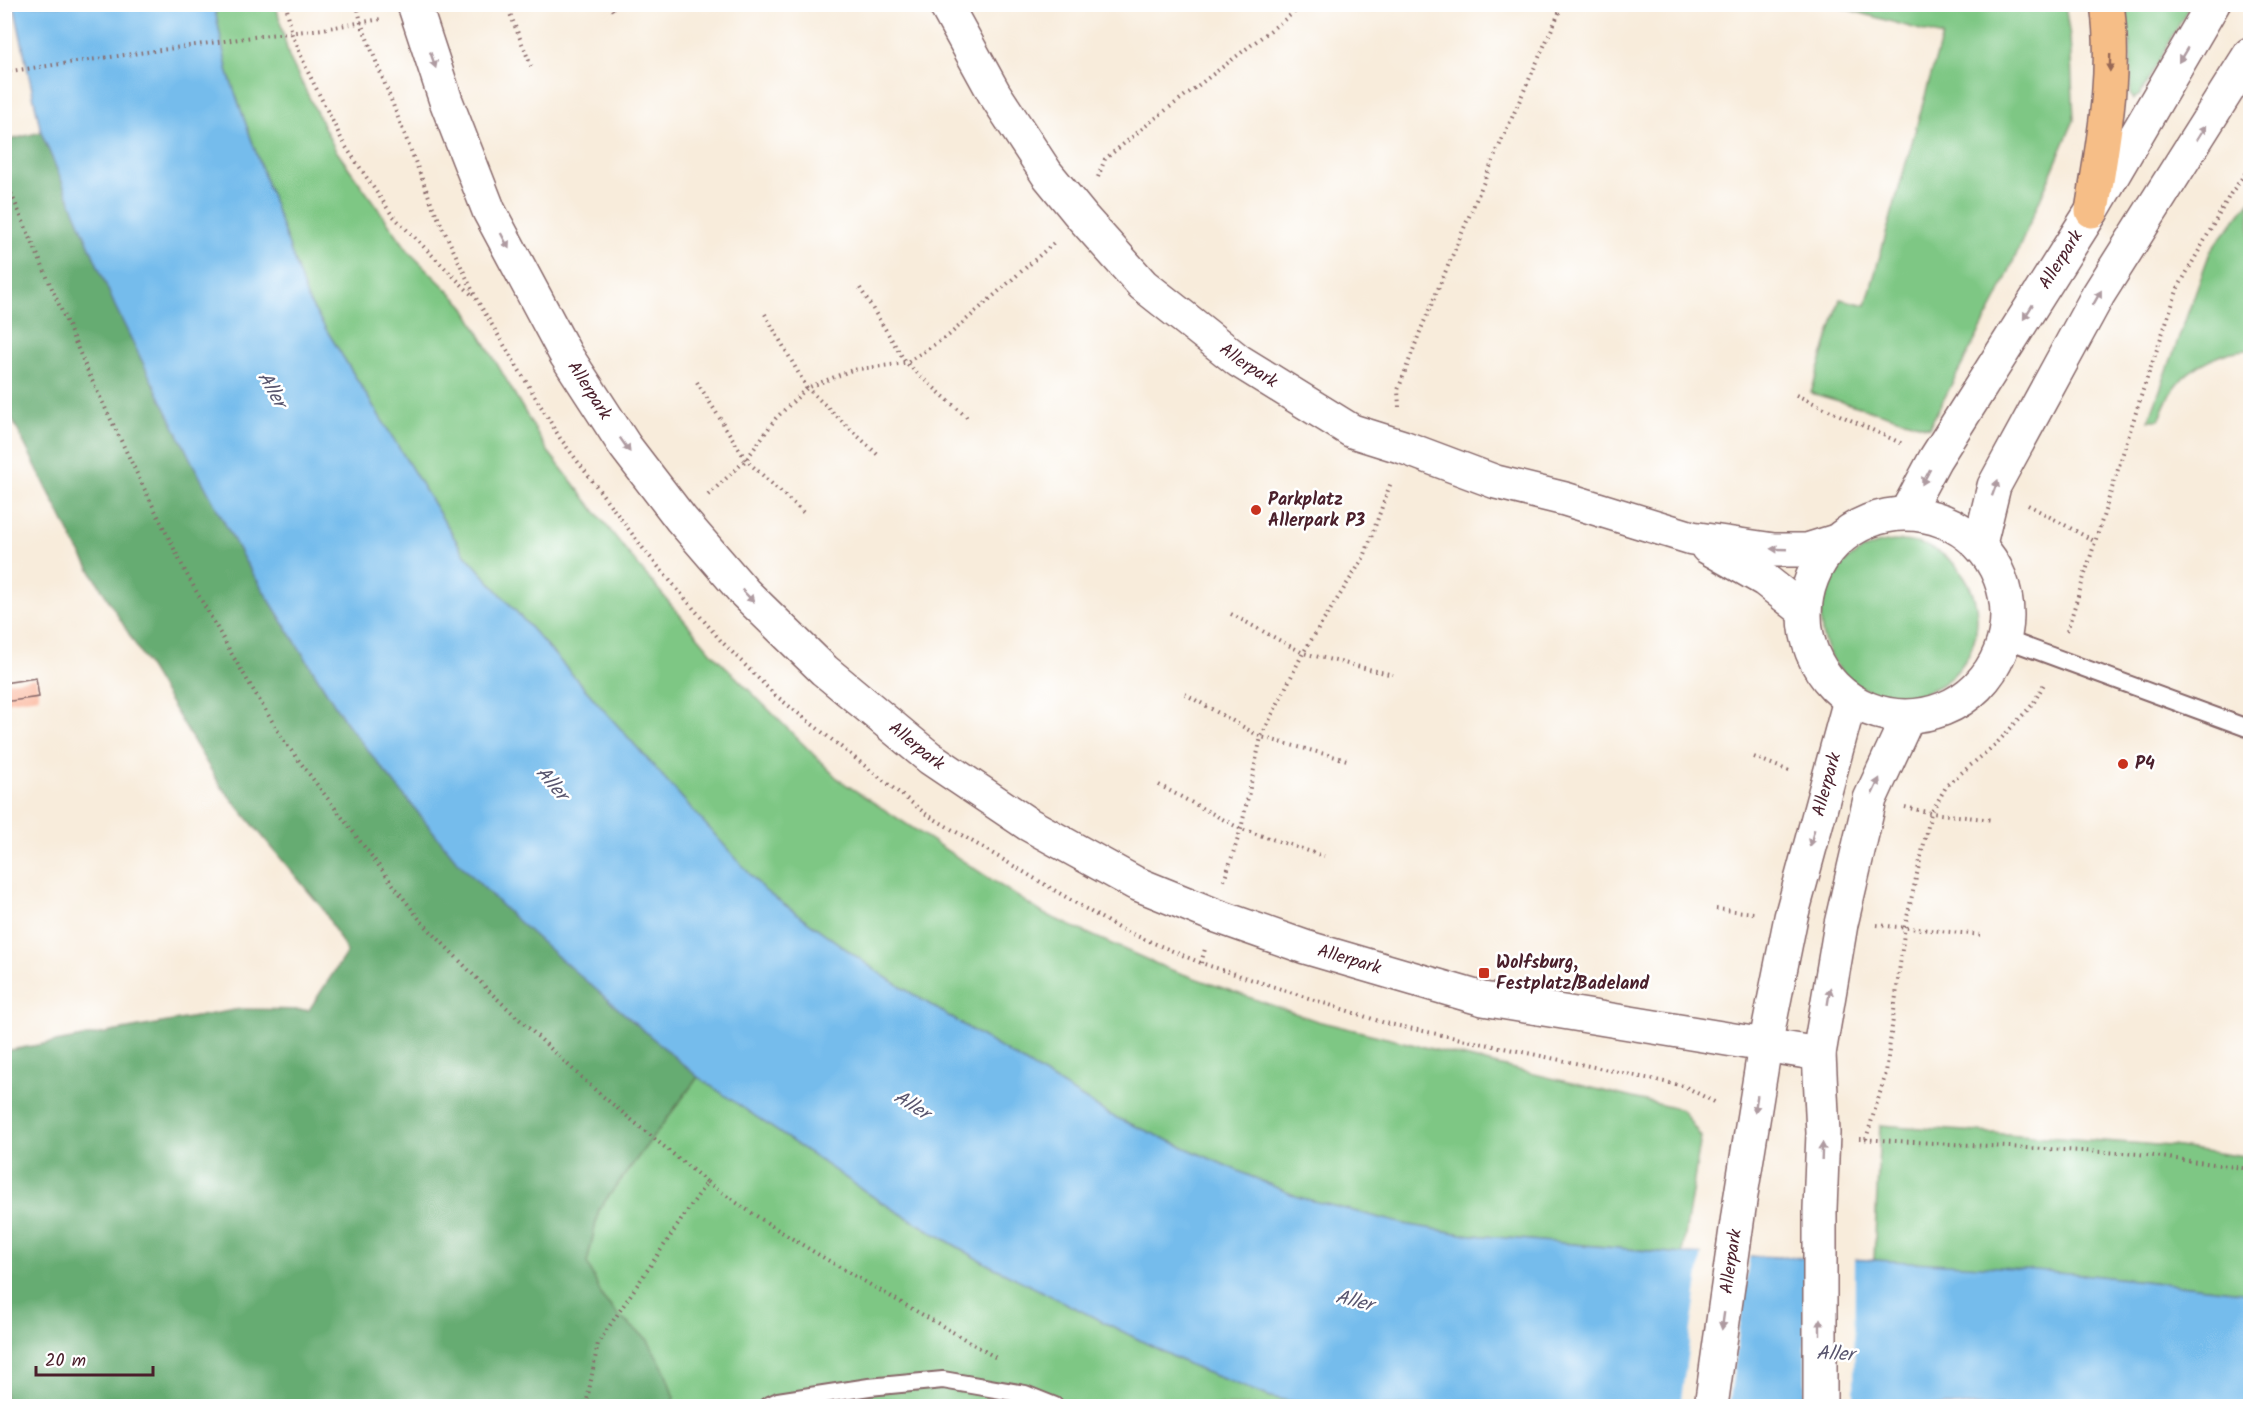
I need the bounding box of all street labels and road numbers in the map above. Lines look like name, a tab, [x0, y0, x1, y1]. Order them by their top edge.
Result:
street label: Allerpark	[2031, 224, 2091, 295]
street label: Allerpark	[1213, 336, 1284, 396]
street label: Allerpark	[559, 355, 619, 426]
street label: Allerpark	[882, 715, 951, 779]
street label: Allerpark	[1804, 749, 1850, 820]
street label: Allerpark	[1314, 937, 1385, 983]
street label: Allerpark	[1713, 1227, 1750, 1296]

